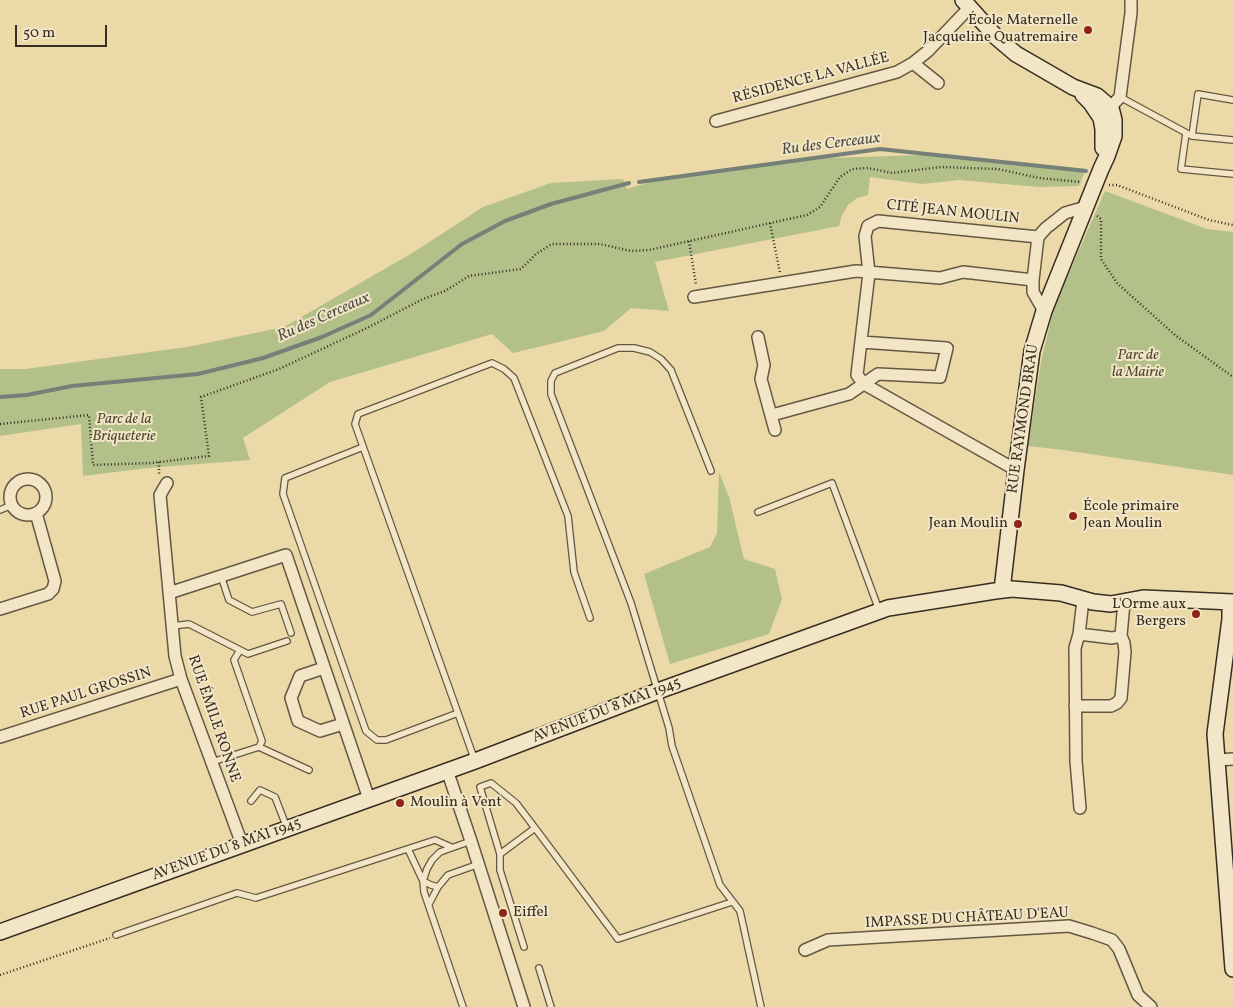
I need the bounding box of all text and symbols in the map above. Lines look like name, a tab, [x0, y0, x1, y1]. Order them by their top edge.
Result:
place label: École Maternelle Jacqueline Quatremaire	[923, 12, 1078, 47]
scale bar	[18, 15, 110, 47]
text: 50 m	[23, 23, 55, 44]
marker: École Maternelle Jacqueline Quatremaire	[1082, 24, 1094, 36]
street label: RÉSIDENCE LA VALLÉE	[731, 49, 891, 109]
water label: Ru des Cerceaux	[780, 129, 882, 161]
street label: CITÉ JEAN MOULIN	[886, 197, 1020, 229]
water label: Ru des Cerceaux	[275, 289, 373, 347]
street label: RUE RAYMOND BRAU	[1005, 343, 1043, 495]
park label: Parc de la Mairie	[1112, 347, 1164, 382]
park label: Parc de la Briqueterie	[92, 411, 156, 446]
place label: École primaire Jean Moulin	[1083, 498, 1179, 533]
marker: École primaire Jean Moulin	[1067, 510, 1079, 522]
place label: Jean Moulin	[928, 515, 1008, 533]
marker: Jean Moulin	[1012, 518, 1024, 530]
place label: L'Orme aux Bergers	[1112, 596, 1186, 631]
marker: L'Orme aux Bergers	[1190, 608, 1202, 620]
street label: RUE ÉMILE RONNE	[183, 653, 243, 785]
street label: RUE PAUL GROSSIN	[18, 664, 154, 724]
street label: AVENUE DU 8 MAI 1945	[530, 674, 684, 748]
place label: Moulin à Vent	[410, 794, 502, 812]
marker: Moulin à Vent	[394, 797, 406, 809]
street label: AVENUE DU 8 MAI 1945	[150, 815, 304, 885]
place label: Eiffel	[513, 904, 548, 922]
street label: IMPASSE DU CHÂTEAU D'EAU	[865, 905, 1069, 933]
marker: Eiffel	[497, 907, 509, 919]

